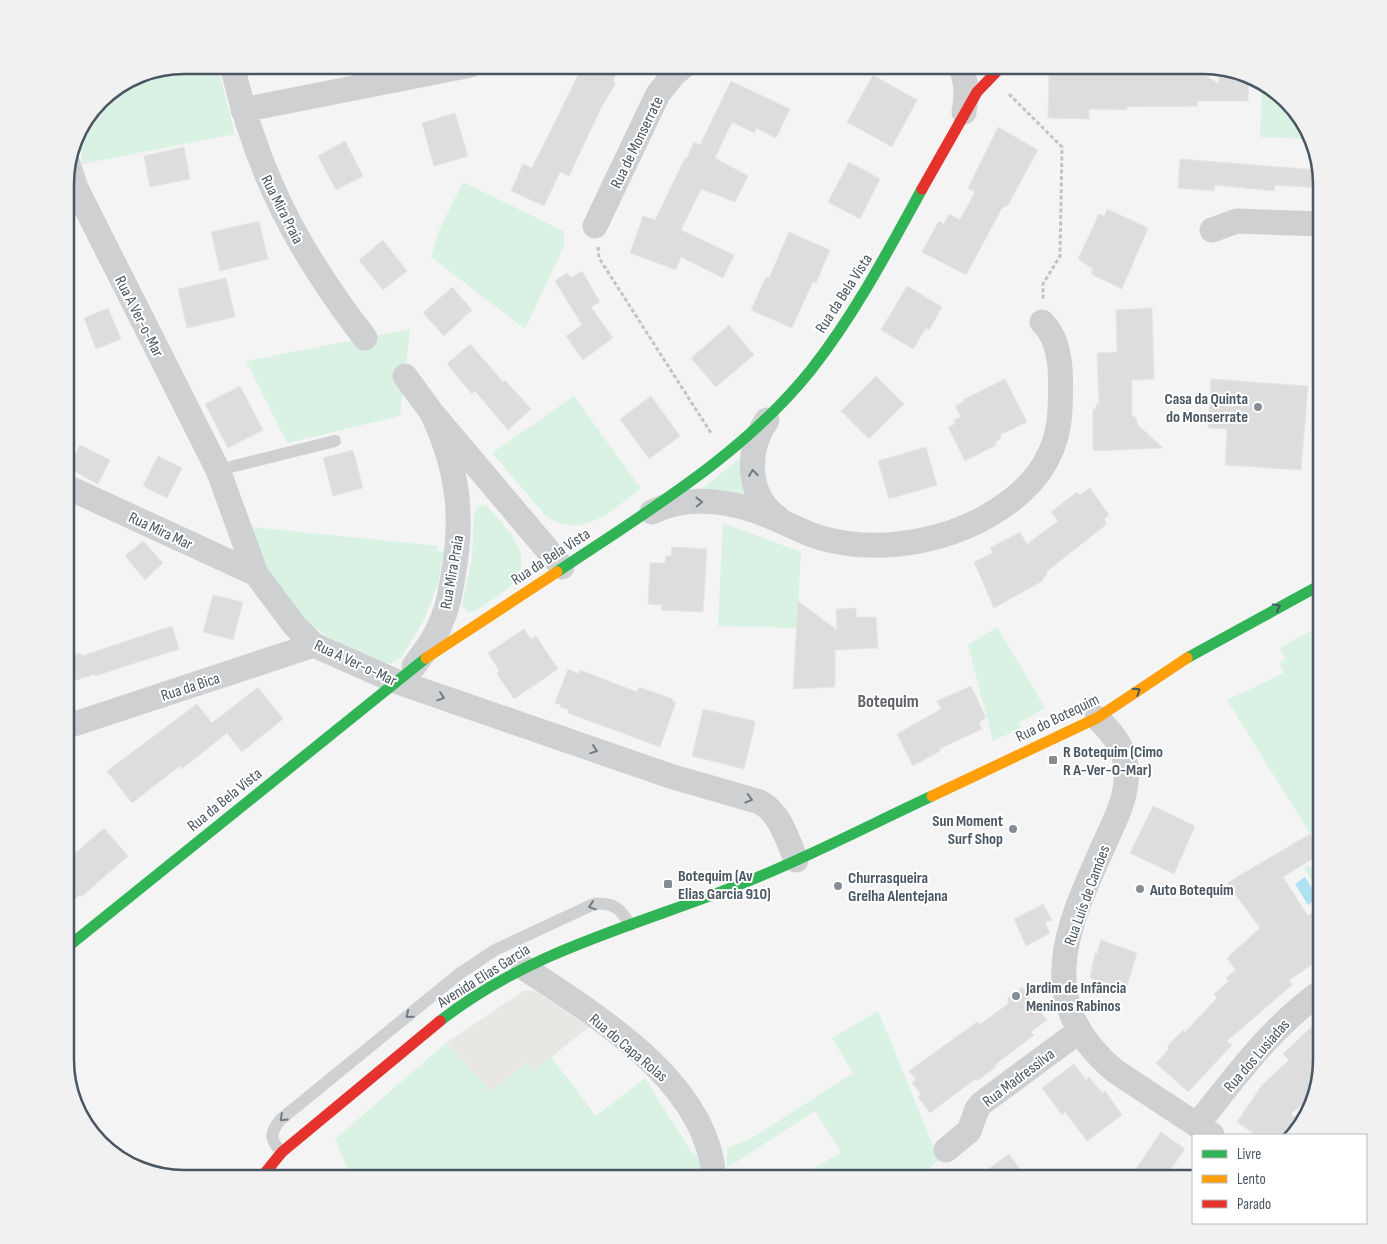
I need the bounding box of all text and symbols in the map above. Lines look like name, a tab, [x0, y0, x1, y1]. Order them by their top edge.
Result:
street label: Rua de Monserrate	[607, 94, 668, 192]
street label: Rua Mira Praia	[256, 172, 307, 247]
street label: Rua da Bela Vista	[812, 251, 877, 337]
street label: Rua A Ver-o-Mar	[110, 273, 167, 361]
place label: Casa da Quinta do Monserrate	[1165, 390, 1248, 427]
marker: Casa da Quinta do Monserrate	[1252, 401, 1264, 413]
one-way arrow	[748, 468, 759, 476]
one-way arrow	[696, 497, 704, 507]
street label: Rua Mira Mar	[125, 508, 196, 555]
street label: Rua da Bela Vista	[508, 525, 594, 590]
street label: Rua Mira Praia	[437, 534, 468, 611]
one-way arrow	[1271, 603, 1280, 613]
street label: Rua A Ver-o-Mar	[311, 636, 400, 691]
street label: Rua da Bica	[159, 669, 222, 706]
one-way arrow	[1132, 687, 1141, 697]
street label: Rua do Botequim	[1013, 690, 1102, 747]
one-way arrow	[436, 691, 445, 701]
district label: Botequim	[857, 691, 919, 712]
place label: R Botequim (Cimo R A-Ver-O-Mar)	[1063, 743, 1163, 780]
one-way arrow	[590, 744, 598, 754]
marker: R Botequim (Cimo R A-Ver-O-Mar)	[1047, 754, 1059, 766]
street label: Rua da Bela Vista	[184, 764, 266, 836]
one-way arrow	[745, 794, 753, 804]
place label: Sun Moment Surf Shop	[932, 812, 1003, 849]
marker: Sun Moment Surf Shop	[1007, 823, 1019, 835]
street label: Rua Luís de Camões	[1061, 843, 1114, 948]
place label: Botequim (Av Elias Garcia 910)	[678, 867, 771, 904]
place label: Churrasqueira Grelha Alentejana	[848, 869, 948, 906]
marker: Botequim (Av Elias Garcia 910)	[662, 878, 674, 890]
marker: Churrasqueira Grelha Alentejana	[832, 880, 844, 892]
place label: Auto Botequim	[1149, 881, 1234, 900]
marker: Auto Botequim	[1134, 883, 1146, 895]
one-way arrow	[589, 900, 597, 910]
street label: Avenida Elias Garcia	[433, 940, 534, 1013]
place label: Jardim de Infância Meninos Rabinos	[1025, 979, 1126, 1016]
marker: Jardim de Infância Meninos Rabinos	[1010, 990, 1022, 1002]
one-way arrow	[406, 1009, 415, 1018]
street label: Rua do Capa Rolas	[585, 1010, 671, 1087]
street label: Rua dos Lusíadas	[1220, 1015, 1294, 1096]
street label: Rua Madressilva	[979, 1045, 1059, 1111]
one-way arrow	[280, 1112, 289, 1121]
legend	[1192, 1134, 1367, 1224]
text: Livre	[1237, 1145, 1261, 1164]
text: Lento	[1237, 1170, 1266, 1189]
text: Parado	[1237, 1195, 1271, 1214]

